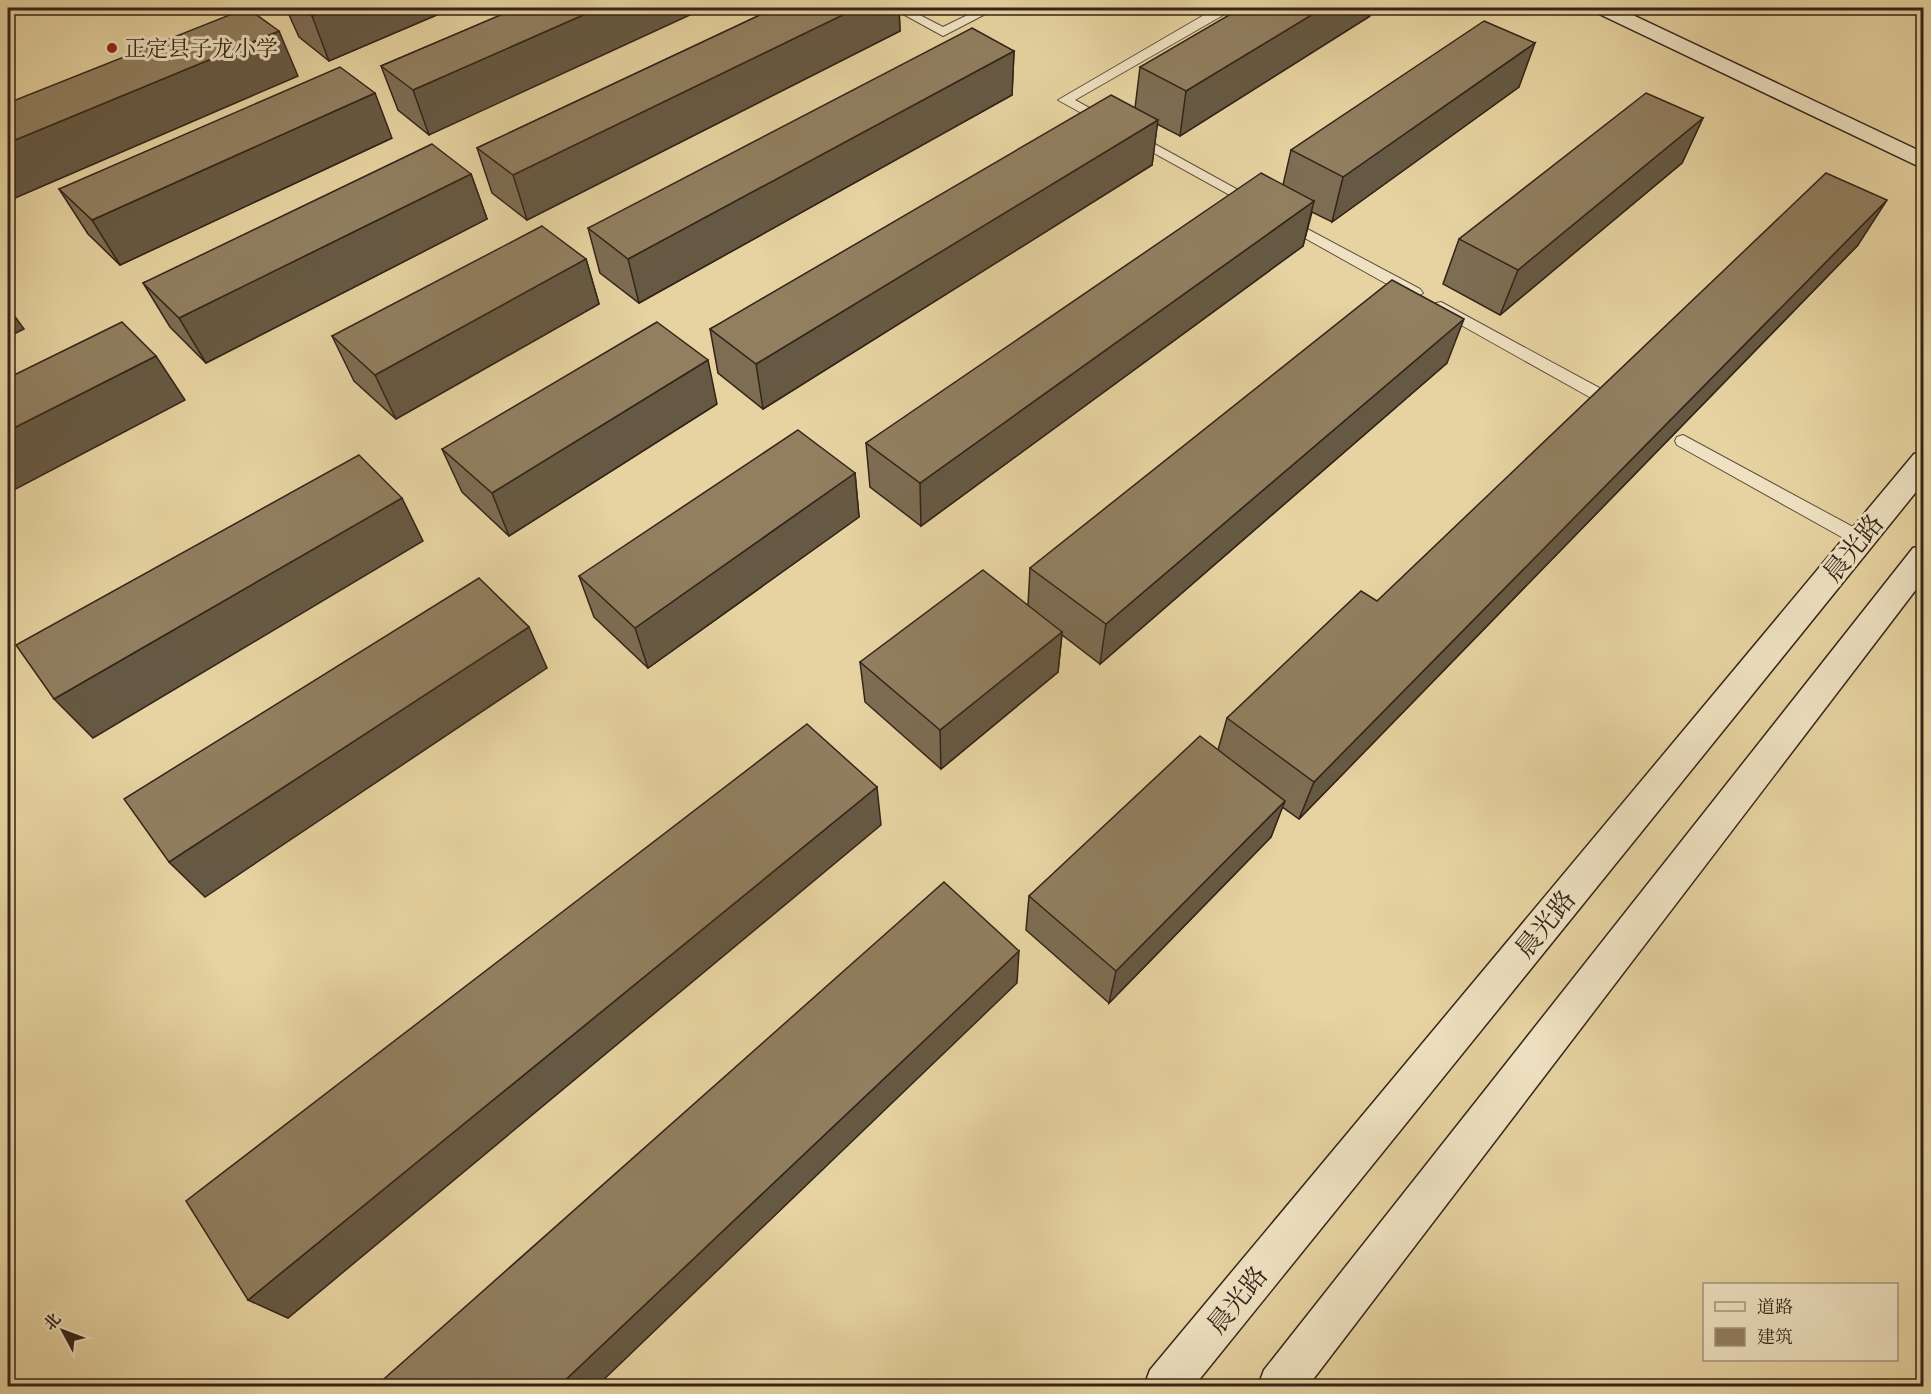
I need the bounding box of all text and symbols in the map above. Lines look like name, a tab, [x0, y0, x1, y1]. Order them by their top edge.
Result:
place label: 正定县子龙小学	[124, 34, 278, 64]
marker: 正定县子龙小学	[105, 41, 119, 55]
street label: 晨光路	[1815, 507, 1892, 590]
street label: 晨光路	[1507, 883, 1584, 966]
street label: 晨光路	[1199, 1259, 1276, 1342]
legend	[1703, 1283, 1898, 1361]
text: 道路	[1757, 1295, 1793, 1320]
north arrow	[33, 1301, 93, 1361]
text: 北	[39, 1309, 66, 1335]
text: 建筑	[1757, 1325, 1793, 1350]

